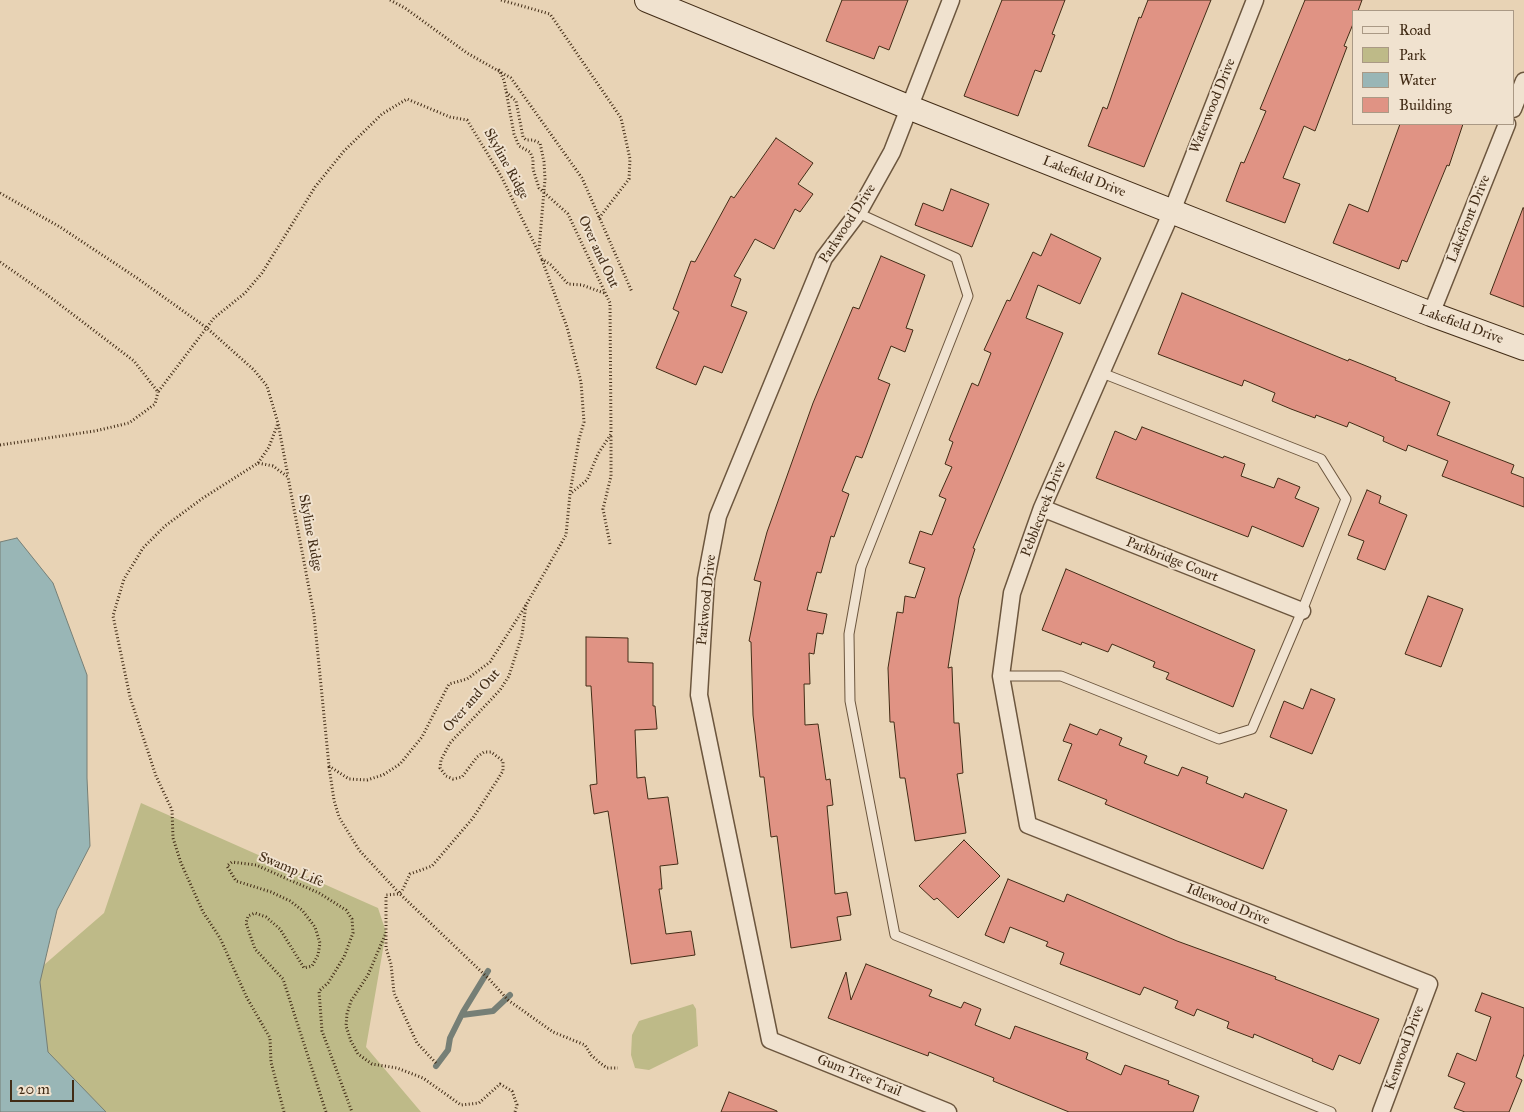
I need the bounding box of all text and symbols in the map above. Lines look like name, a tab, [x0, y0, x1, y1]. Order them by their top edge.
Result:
legend	[1352, 10, 1514, 125]
text: Road	[1399, 21, 1431, 39]
text: Park	[1399, 46, 1426, 64]
street label: Waterwood Drive	[1186, 56, 1240, 156]
text: Water	[1399, 71, 1436, 89]
text: Building	[1399, 96, 1452, 114]
street label: Skyline Ridge	[480, 126, 532, 202]
street label: Lakefield Drive	[1040, 153, 1128, 201]
street label: Lakefront Drive	[1444, 173, 1494, 265]
street label: Parkwood Drive	[816, 181, 880, 267]
street label: Over and Out	[574, 213, 622, 291]
street label: Lakefield Drive	[1417, 302, 1505, 348]
street label: Pebblecreek Drive	[1018, 459, 1070, 559]
street label: Skyline Ridge	[294, 493, 326, 573]
street label: Parkbridge Court	[1123, 534, 1221, 586]
street label: Parkwood Drive	[694, 554, 720, 646]
street label: Over and Out	[440, 666, 504, 736]
street label: Swamp Life	[256, 849, 326, 891]
street label: Idlewood Drive	[1184, 881, 1272, 929]
street label: Kenwood Drive	[1382, 1003, 1428, 1093]
street label: Gum Tree Trail	[814, 1051, 904, 1101]
scale bar	[12, 1070, 76, 1102]
text: 20 m	[18, 1080, 50, 1098]

